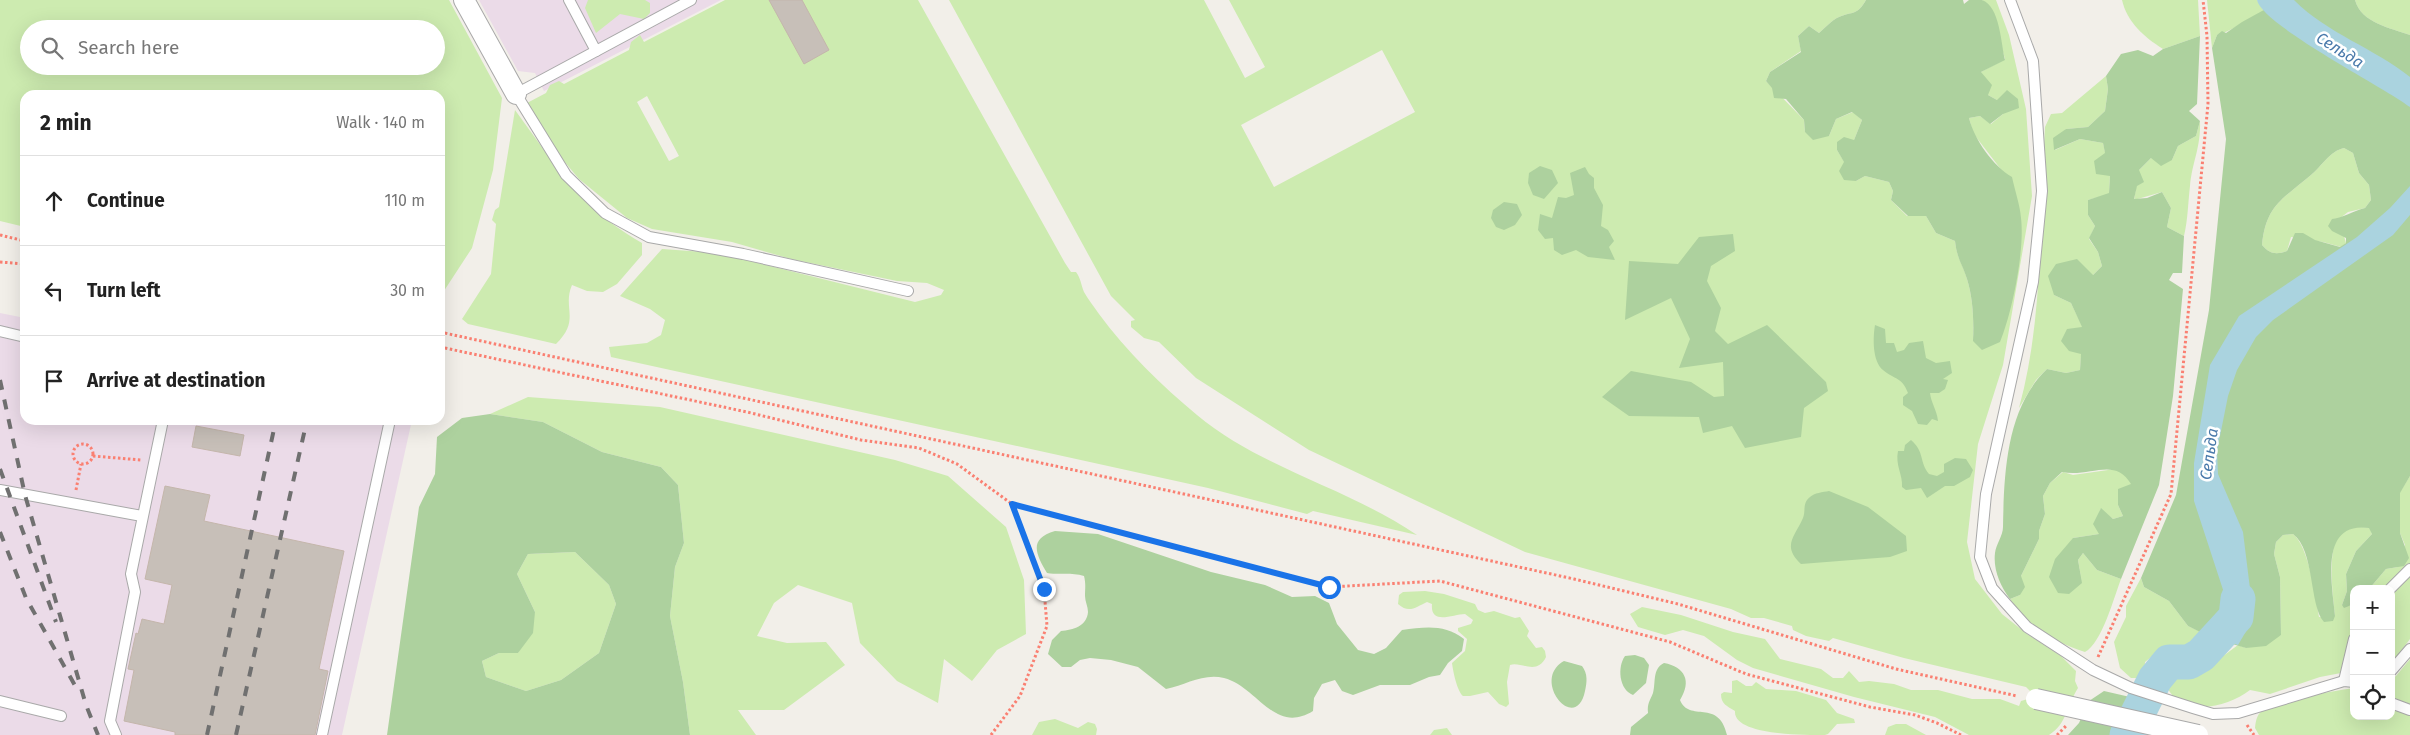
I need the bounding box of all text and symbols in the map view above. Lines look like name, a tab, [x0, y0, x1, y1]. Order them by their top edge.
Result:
search box	[20, 20, 445, 75]
water label: Сельда	[2313, 28, 2367, 72]
icon: search	[38, 34, 66, 62]
text: Search here	[78, 36, 179, 59]
text: 2 min	[40, 110, 92, 136]
text: Walk · 140 m	[336, 113, 425, 132]
icon: ahead	[40, 187, 68, 215]
text: Continue	[87, 189, 165, 212]
text: 110 m	[384, 191, 425, 210]
icon: left	[40, 277, 68, 305]
text: Turn left	[87, 279, 161, 302]
text: 30 m	[390, 281, 425, 300]
icon: arrive	[40, 367, 68, 395]
text: Arrive at destination	[87, 369, 266, 392]
water label: Сельда	[2196, 427, 2222, 481]
route start	[1318, 576, 1341, 599]
route end	[1033, 578, 1056, 601]
map controls	[2350, 585, 2395, 720]
button: +	[2350, 585, 2395, 630]
button: −	[2350, 630, 2395, 675]
button: locate	[2350, 675, 2395, 720]

